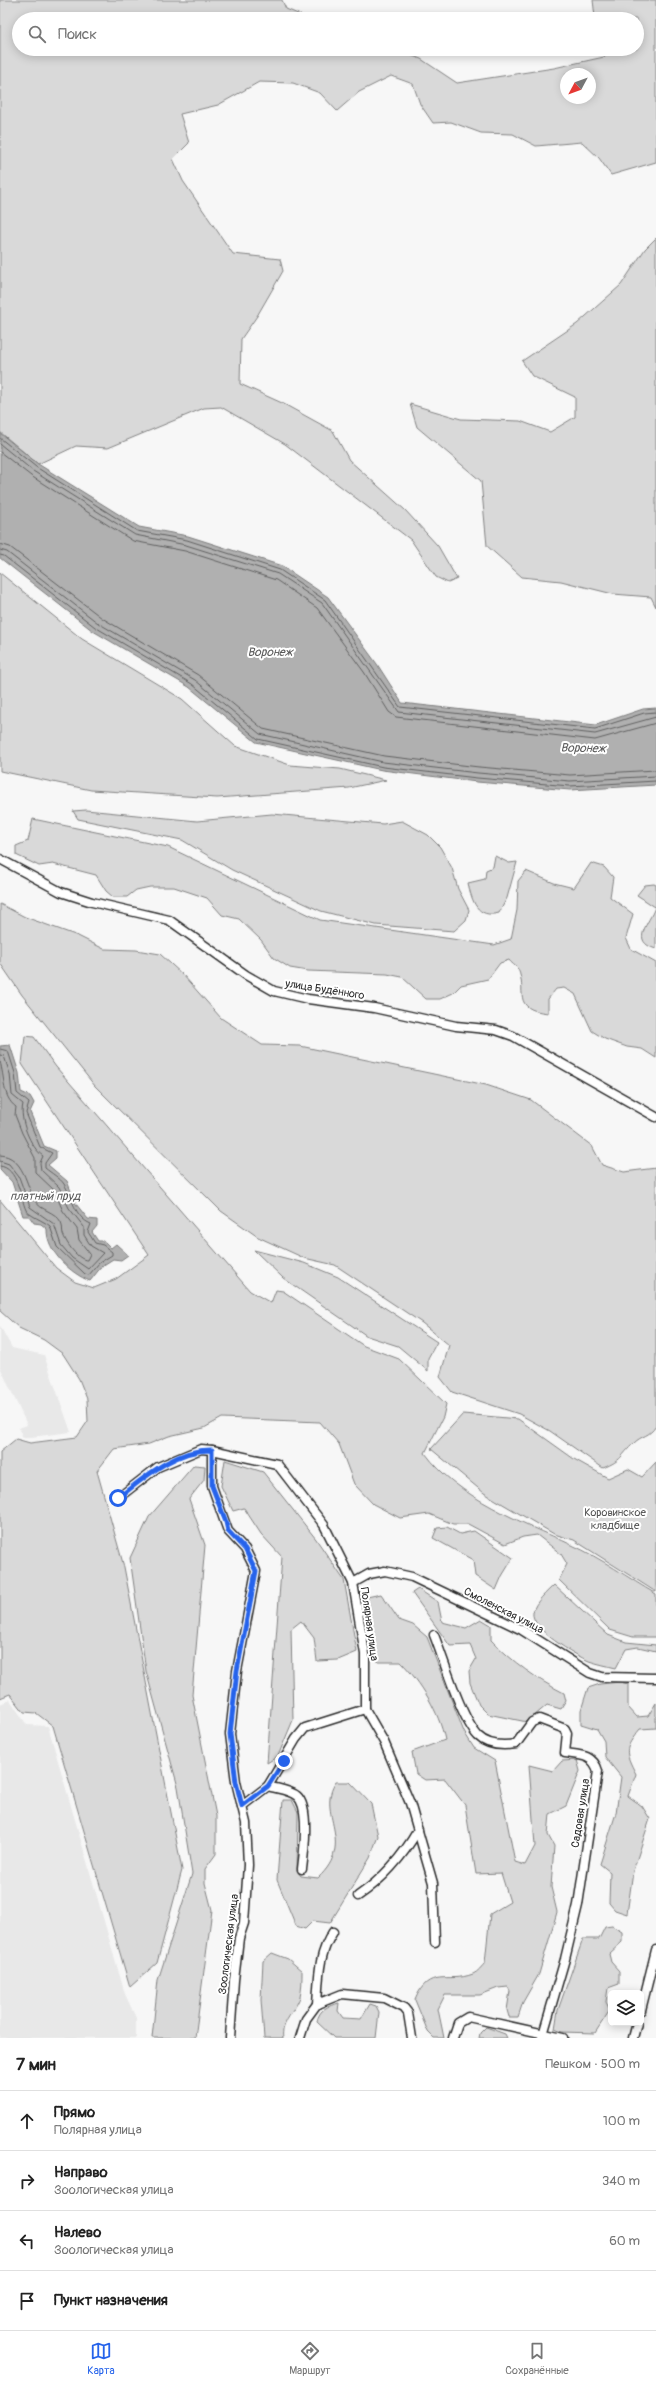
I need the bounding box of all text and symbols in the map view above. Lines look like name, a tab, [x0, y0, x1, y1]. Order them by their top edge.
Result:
search box	[12, 12, 644, 56]
icon: search	[26, 23, 48, 45]
text: Поиск	[58, 25, 97, 44]
north arrow	[560, 68, 596, 104]
water label: Воронеж	[248, 645, 295, 660]
water label: Воронеж	[560, 741, 608, 756]
street label: улица Будённого	[283, 977, 366, 1002]
water label: платный пруд	[10, 1189, 82, 1204]
route start	[109, 1489, 127, 1507]
park label: Коровинское кладбище	[584, 1506, 646, 1532]
street label: Смоленская улица	[462, 1585, 546, 1636]
street label: Полярная улица	[358, 1586, 381, 1662]
route end	[275, 1752, 293, 1770]
street label: Садовая улица	[569, 1778, 592, 1849]
street label: Зоологическая улица	[216, 1893, 241, 1995]
map controls	[608, 1990, 644, 2026]
button: layers	[608, 1990, 644, 2026]
text: 7 мин	[16, 2054, 56, 2075]
text: Пешком · 500 m	[545, 2056, 640, 2072]
text: Прямо	[54, 2103, 95, 2122]
icon: ahead	[16, 2110, 38, 2132]
text: 100 m	[603, 2113, 640, 2129]
text: Полярная улица	[54, 2122, 142, 2138]
text: Направо	[54, 2163, 108, 2182]
icon: right	[16, 2170, 38, 2192]
text: 340 m	[602, 2173, 640, 2189]
text: Зоологическая улица	[54, 2182, 173, 2198]
text: Налево	[54, 2223, 101, 2242]
icon: left	[16, 2230, 38, 2252]
text: 60 m	[609, 2233, 640, 2249]
text: Зоологическая улица	[54, 2242, 173, 2258]
icon: arrive	[16, 2290, 38, 2312]
text: Пункт назначения	[54, 2291, 168, 2310]
tab: Карта	[87, 2340, 115, 2377]
tab: Маршрут	[289, 2340, 331, 2377]
tab: Сохранённые	[505, 2340, 569, 2377]

